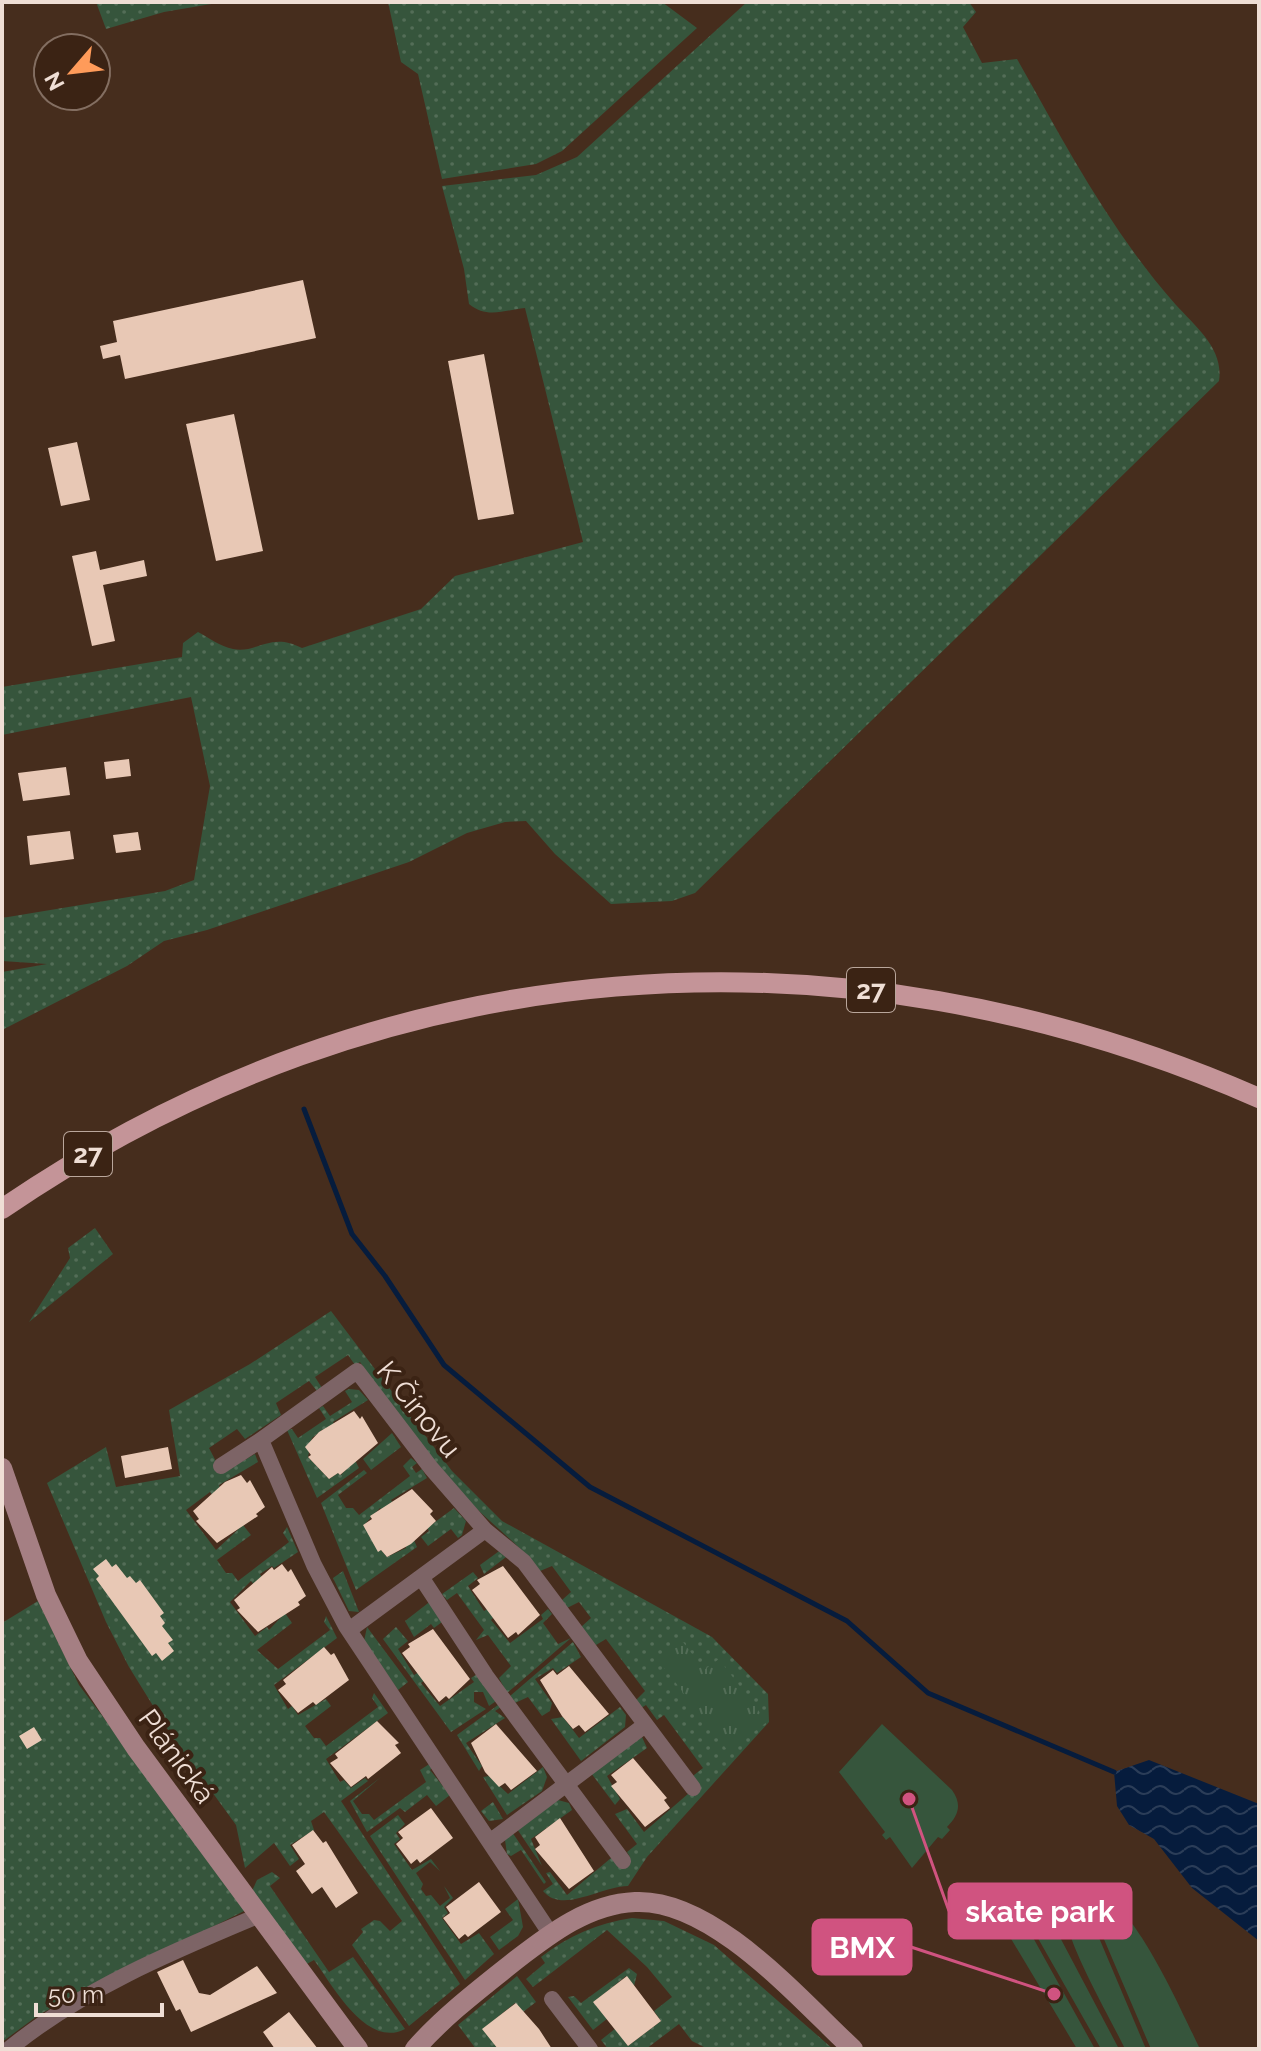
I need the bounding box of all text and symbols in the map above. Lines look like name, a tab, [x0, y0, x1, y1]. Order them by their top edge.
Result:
north arrow	[32, 32, 112, 112]
text: N	[39, 68, 70, 95]
road number: 27	[847, 968, 895, 1012]
road number: 27	[64, 1132, 112, 1176]
street label: K Čínovu	[370, 1355, 467, 1464]
street label: Plánická	[131, 1703, 222, 1810]
callout: skate park	[949, 1884, 1131, 1938]
text: skate park	[965, 1894, 1115, 1929]
callout: BMX	[813, 1920, 911, 1974]
text: BMX	[829, 1930, 895, 1965]
scale bar	[36, 1967, 162, 2017]
text: 50 m	[48, 1980, 104, 2009]

